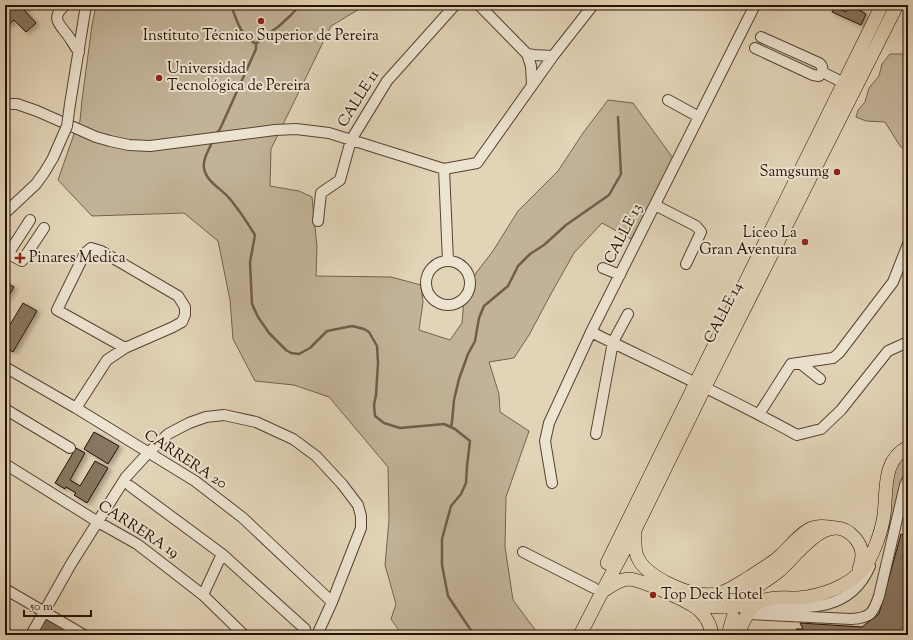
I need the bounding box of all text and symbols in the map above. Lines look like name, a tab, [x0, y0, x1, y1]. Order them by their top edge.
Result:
marker: Instituto Técnico Superior de Pereira	[256, 16, 266, 26]
place label: Instituto Técnico Superior de Pereira	[143, 26, 379, 47]
place label: Universidad Tecnológica de Pereira	[167, 59, 310, 97]
street label: CALLE 11	[333, 66, 385, 132]
marker: Universidad Tecnológica de Pereira	[154, 73, 164, 83]
place label: Samgsumg	[759, 162, 829, 183]
marker: Samgsumg	[832, 167, 842, 177]
street label: CALLE 13	[600, 200, 648, 268]
place label: Liceo La Gran Aventura	[699, 223, 797, 261]
marker: Liceo La Gran Aventura	[800, 237, 810, 247]
place label: Pinares Medica	[29, 248, 126, 269]
marker: Pinares Medica	[14, 252, 26, 264]
street label: CALLE 14	[700, 278, 749, 347]
street label: CARRERA 20	[139, 425, 231, 495]
street label: CARRERA 19	[93, 496, 183, 564]
place label: Top Deck Hotel	[661, 585, 763, 606]
marker: Top Deck Hotel	[648, 590, 658, 600]
scale bar	[24, 592, 91, 618]
text: 50 m	[29, 598, 53, 616]

